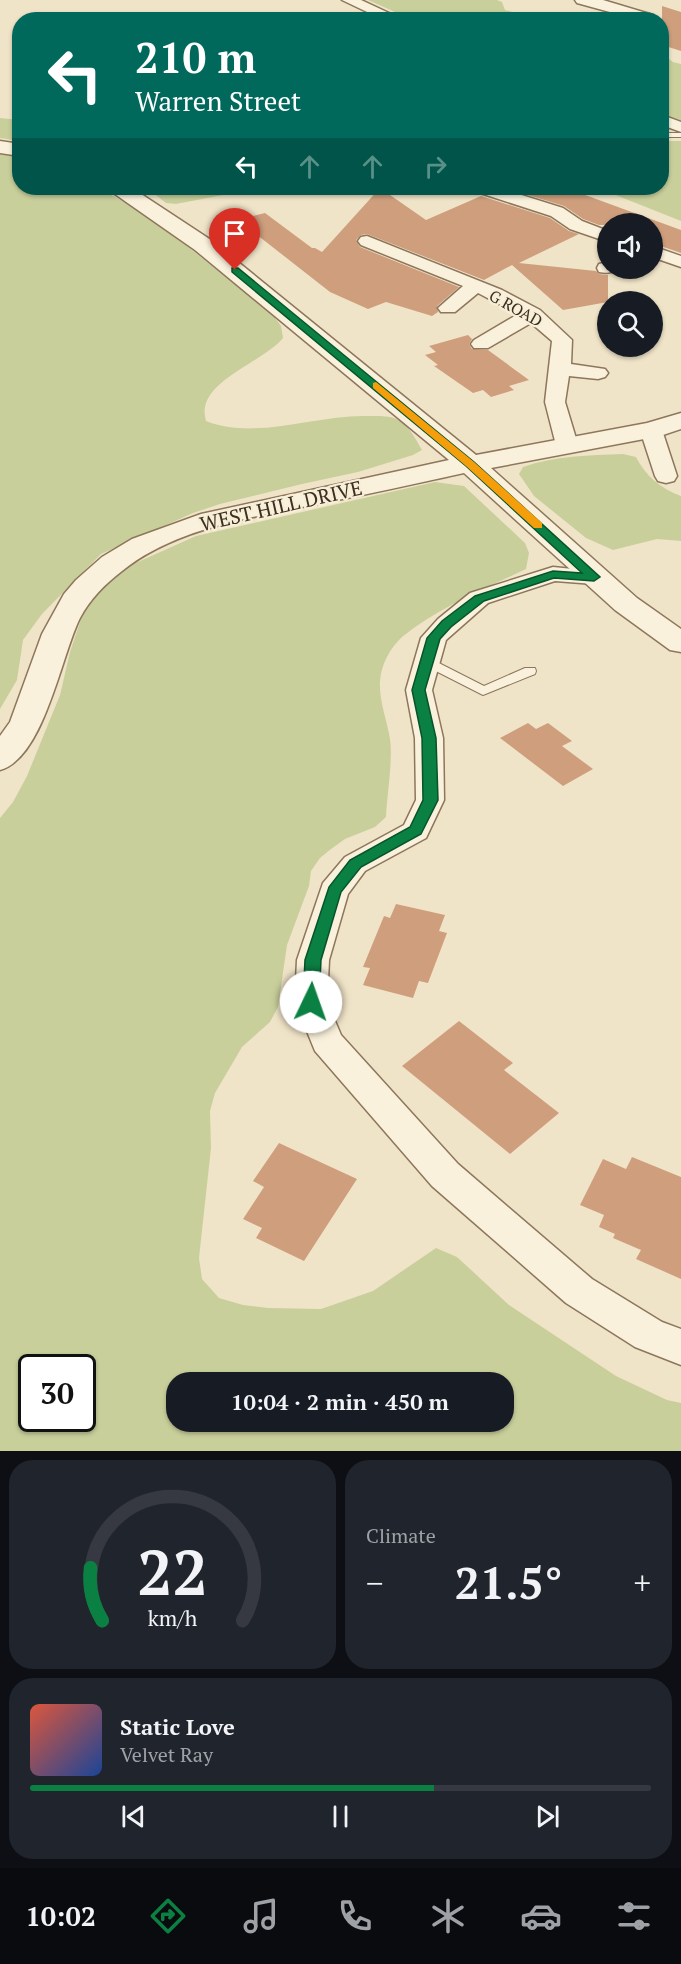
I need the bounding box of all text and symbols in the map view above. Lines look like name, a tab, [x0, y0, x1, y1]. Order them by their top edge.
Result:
text: 210 m	[135, 29, 256, 85]
icon: left	[36, 36, 114, 114]
text: Warren Street	[135, 83, 301, 119]
icon: left	[230, 150, 263, 183]
icon: ahead	[293, 150, 326, 183]
icon: ahead	[356, 150, 389, 183]
icon: right	[419, 150, 452, 183]
pin	[209, 208, 260, 270]
map controls	[597, 213, 663, 357]
button: sound	[597, 213, 663, 279]
icon: arrive	[218, 217, 251, 250]
street label: G ROAD	[485, 284, 547, 332]
button: search	[597, 291, 663, 357]
street label: WEST HILL DRIVE	[197, 474, 365, 537]
position arrow	[279, 970, 343, 1034]
speed limit sign: 30	[18, 1354, 96, 1432]
text: 10:04 · 2 min · 450 m	[231, 1387, 449, 1416]
text: Climate	[366, 1522, 436, 1549]
text: 22	[137, 1530, 208, 1613]
text: 21.5°	[454, 1552, 563, 1612]
text: −	[366, 1561, 384, 1604]
text: +	[633, 1561, 651, 1604]
text: km/h	[148, 1605, 198, 1633]
text: Static Love	[120, 1712, 235, 1741]
text: Velvet Ray	[120, 1741, 213, 1768]
icon: previous	[117, 1800, 150, 1833]
icon: pause	[324, 1800, 357, 1833]
icon: next	[531, 1800, 564, 1833]
icon: directions	[147, 1895, 189, 1937]
icon: music	[240, 1895, 282, 1937]
icon: phone	[334, 1895, 376, 1937]
icon: climate	[427, 1895, 469, 1937]
icon: car	[520, 1895, 562, 1937]
icon: filters	[613, 1895, 655, 1937]
text: 10:02	[26, 1898, 96, 1934]

